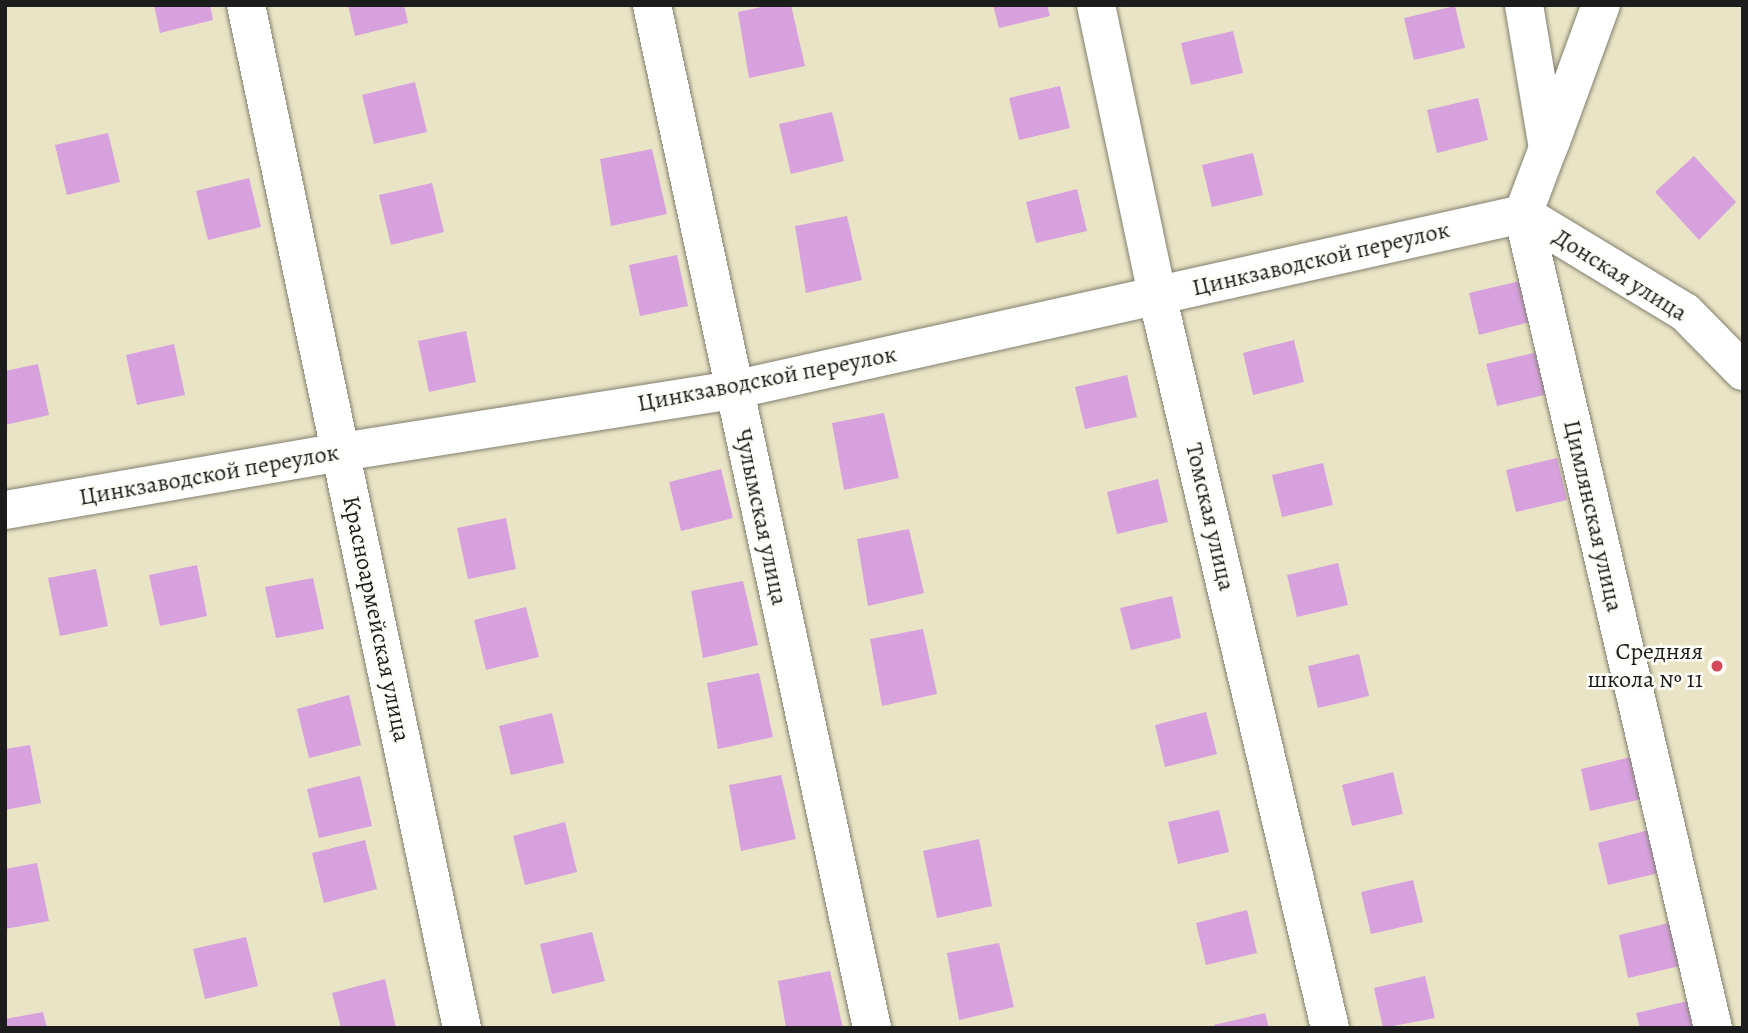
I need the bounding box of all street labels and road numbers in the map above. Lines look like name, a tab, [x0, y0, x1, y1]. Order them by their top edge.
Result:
street label: Цинкзаводской переулок	[1190, 215, 1452, 303]
street label: Донская улица	[1548, 222, 1692, 328]
street label: Цинкзаводской переулок	[635, 340, 899, 418]
street label: Цимлянская улица	[1557, 417, 1629, 615]
street label: Чулымская улица	[728, 426, 794, 608]
street label: Цинкзаводской переулок	[77, 438, 341, 512]
street label: Томская улица	[1179, 440, 1241, 594]
street label: Красноармейская улица	[336, 493, 416, 745]

